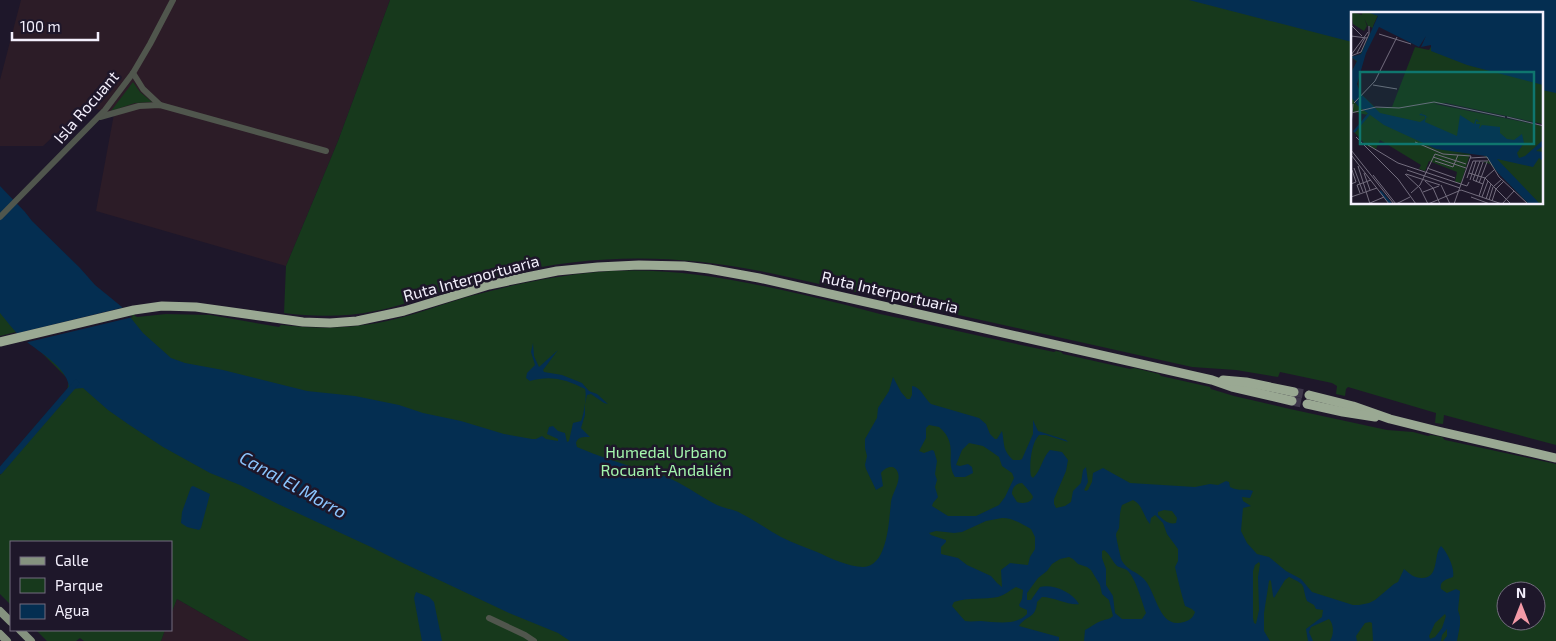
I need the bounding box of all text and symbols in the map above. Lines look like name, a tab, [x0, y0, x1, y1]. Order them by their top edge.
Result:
scale bar	[12, 10, 99, 42]
inset map	[1351, 12, 1544, 205]
text: 100 m	[20, 17, 61, 35]
street label: Isla Rocuant	[49, 67, 122, 147]
street label: Ruta Interportuaria	[401, 250, 541, 305]
street label: Ruta Interportuaria	[820, 267, 960, 317]
park label: Humedal Urbano Rocuant-Andalién	[601, 442, 731, 479]
water label: Canal El Morro	[236, 446, 351, 523]
legend	[10, 541, 172, 631]
text: Calle	[55, 551, 89, 569]
text: Parque	[55, 576, 103, 594]
north arrow	[1496, 581, 1546, 631]
text: N	[1516, 584, 1526, 601]
text: Agua	[55, 601, 90, 619]

